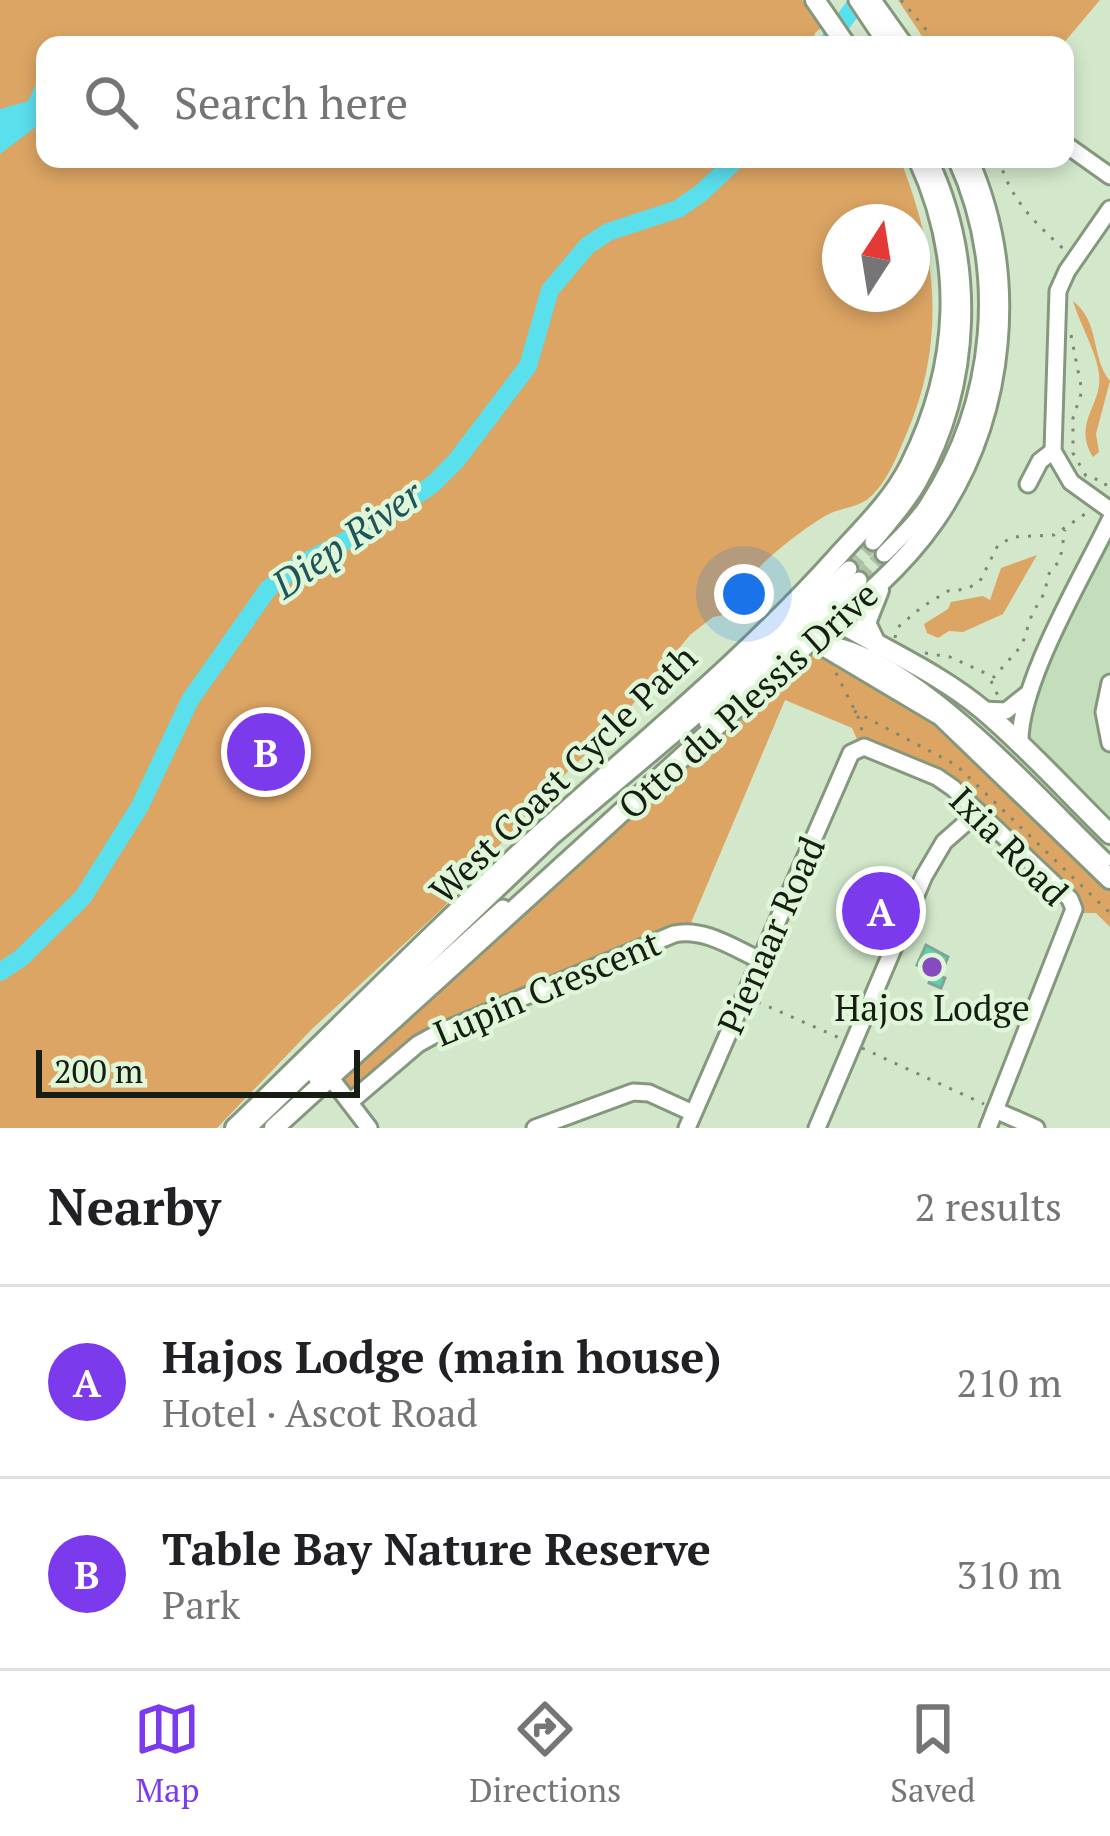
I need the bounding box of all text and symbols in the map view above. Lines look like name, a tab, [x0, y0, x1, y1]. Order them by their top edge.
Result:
search box	[36, 36, 1074, 168]
icon: search	[78, 69, 144, 135]
text: Search here	[174, 72, 408, 132]
north arrow	[822, 204, 930, 312]
water label: Diep River	[260, 466, 434, 609]
your location	[714, 564, 774, 624]
street label: Otto du Plessis Drive	[608, 570, 887, 829]
street label: West Coast Cycle Path	[419, 634, 706, 913]
pin: B	[227, 707, 305, 797]
street label: Ixia Road	[940, 776, 1079, 915]
street label: Pienaar Road	[706, 829, 835, 1041]
pin: A	[842, 866, 920, 956]
street label: Lupin Crescent	[426, 919, 667, 1056]
marker: Hajos Lodge	[919, 954, 945, 980]
place label: Hajos Lodge	[834, 984, 1030, 1031]
scale bar	[36, 1044, 360, 1097]
text: 200 m	[54, 1049, 143, 1092]
text: Nearby	[48, 1172, 221, 1240]
text: 2 results	[915, 1180, 1062, 1232]
text: Hajos Lodge (main house)	[162, 1326, 721, 1386]
text: A	[73, 1356, 101, 1408]
text: 210 m	[957, 1356, 1062, 1408]
text: Hotel · Ascot Road	[162, 1386, 478, 1438]
text: Table Bay Nature Reserve	[162, 1518, 711, 1578]
text: B	[74, 1548, 100, 1600]
text: 310 m	[957, 1548, 1062, 1600]
text: Park	[162, 1578, 240, 1630]
tab: Map	[134, 1696, 200, 1811]
tab: Directions	[469, 1696, 621, 1811]
tab: Saved	[890, 1696, 976, 1811]

